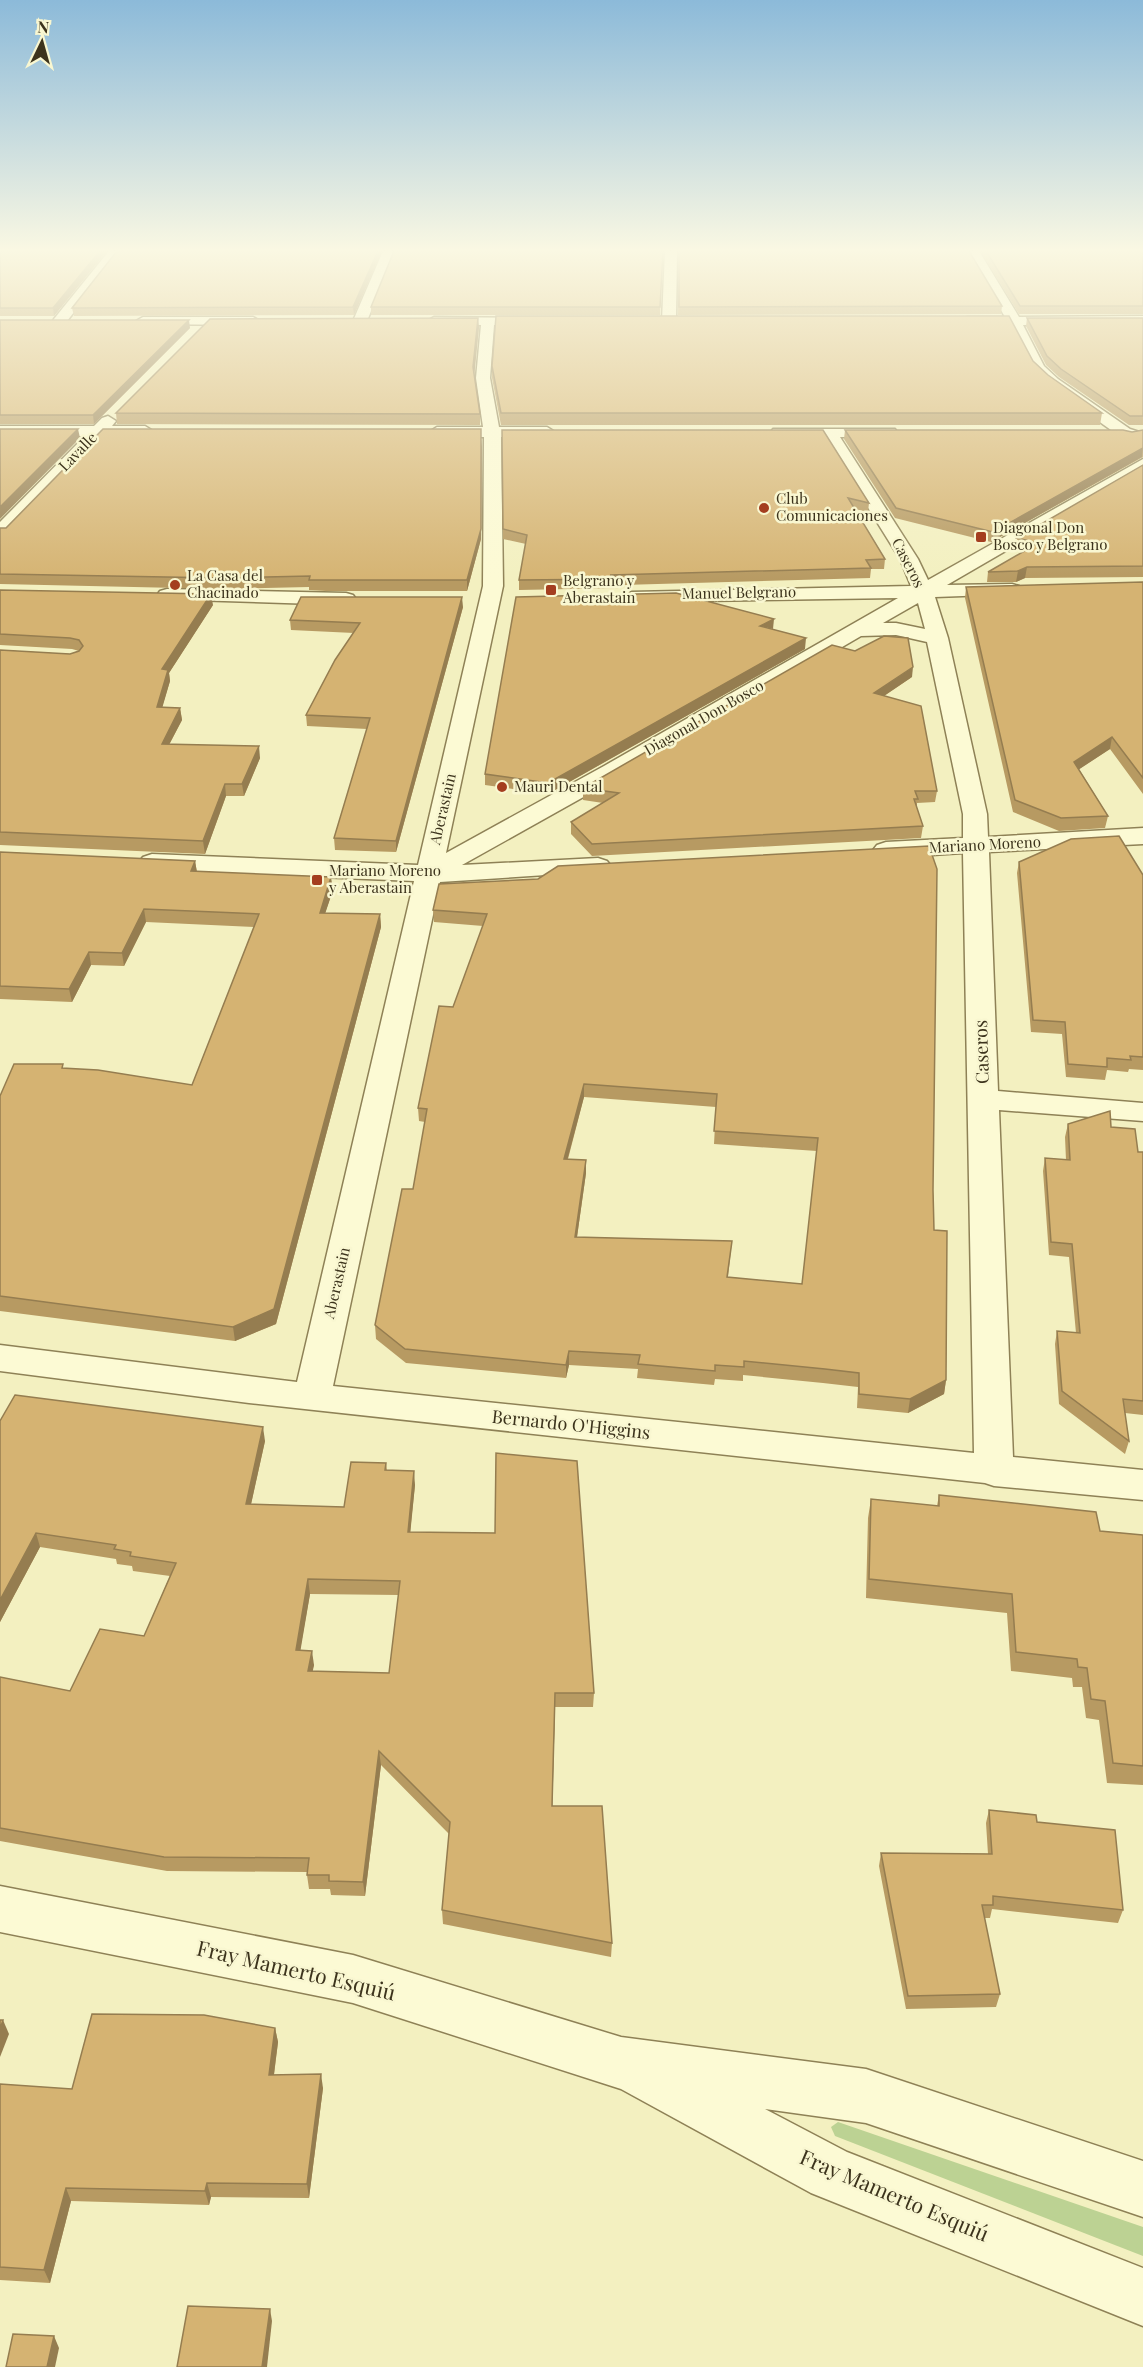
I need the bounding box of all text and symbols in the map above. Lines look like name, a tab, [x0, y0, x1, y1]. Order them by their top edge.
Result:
north arrow	[12, 12, 72, 72]
text: N	[37, 16, 50, 38]
street label: Lavalle	[54, 427, 101, 475]
place label: Club Comunicaciones	[776, 488, 888, 525]
marker: Club Comunicaciones	[757, 501, 771, 515]
place label: Diagonal Don Bosco y Belgrano	[993, 517, 1108, 554]
marker: Diagonal Don Bosco y Belgrano	[974, 530, 988, 544]
street label: Caseros	[888, 534, 930, 591]
place label: La Casa del Chacinado	[187, 565, 263, 602]
place label: Belgrano y Aberastain	[562, 570, 636, 607]
marker: La Casa del Chacinado	[168, 578, 182, 592]
street label: Manuel Belgrano	[682, 581, 796, 603]
marker: Belgrano y Aberastain	[544, 583, 558, 597]
street label: Diagonal Don Bosco	[640, 675, 767, 759]
street label: Aberastain	[424, 771, 460, 847]
place label: Mauri Dental	[514, 776, 602, 796]
marker: Mauri Dental	[495, 780, 509, 794]
street label: Mariano Moreno	[928, 831, 1041, 857]
place label: Mariano Moreno y Aberastain	[328, 860, 441, 897]
marker: Mariano Moreno y Aberastain	[310, 873, 324, 887]
street label: Caseros	[968, 1020, 994, 1084]
street label: Aberastain	[318, 1245, 354, 1321]
street label: Bernardo O'Higgins	[491, 1404, 652, 1444]
street label: Fray Mamerto Esquiú	[194, 1933, 398, 2006]
street label: Fray Mamerto Esquiú	[796, 2142, 994, 2247]

